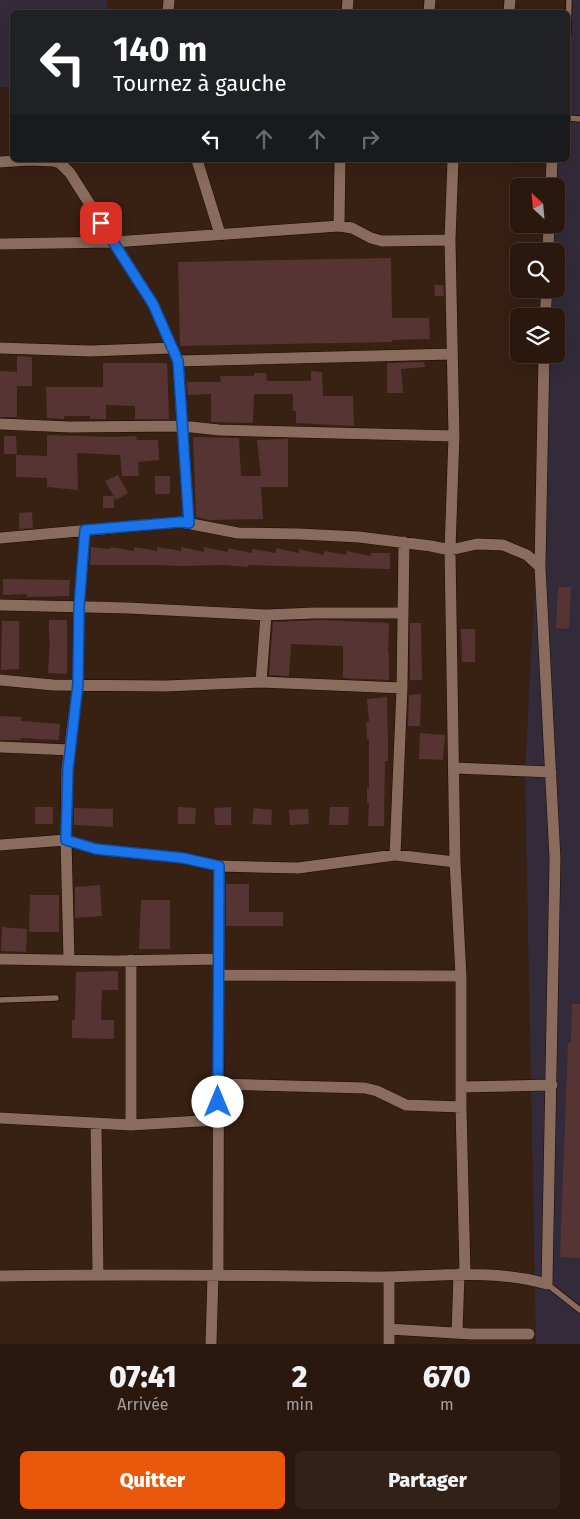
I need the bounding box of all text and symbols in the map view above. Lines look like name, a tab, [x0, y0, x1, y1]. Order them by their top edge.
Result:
text: 140 m	[113, 28, 207, 70]
icon: left	[30, 30, 95, 95]
text: Tournez à gauche	[113, 70, 286, 97]
icon: left	[197, 125, 225, 153]
icon: ahead	[250, 125, 278, 153]
icon: ahead	[303, 125, 331, 153]
icon: right	[356, 125, 384, 153]
north arrow	[510, 178, 565, 232]
map controls	[510, 178, 565, 363]
pin	[80, 202, 122, 244]
icon: arrive	[87, 209, 115, 237]
button: search	[510, 243, 565, 298]
button: layers	[510, 308, 565, 363]
position arrow	[191, 1075, 243, 1127]
text: 07:41	[109, 1359, 177, 1395]
text: 2	[292, 1359, 308, 1395]
text: 670	[423, 1359, 471, 1395]
text: Arrivée	[117, 1395, 169, 1414]
text: min	[286, 1395, 314, 1414]
text: m	[440, 1395, 454, 1414]
button: Quitter	[20, 1451, 285, 1509]
button: Partager	[295, 1451, 560, 1509]

